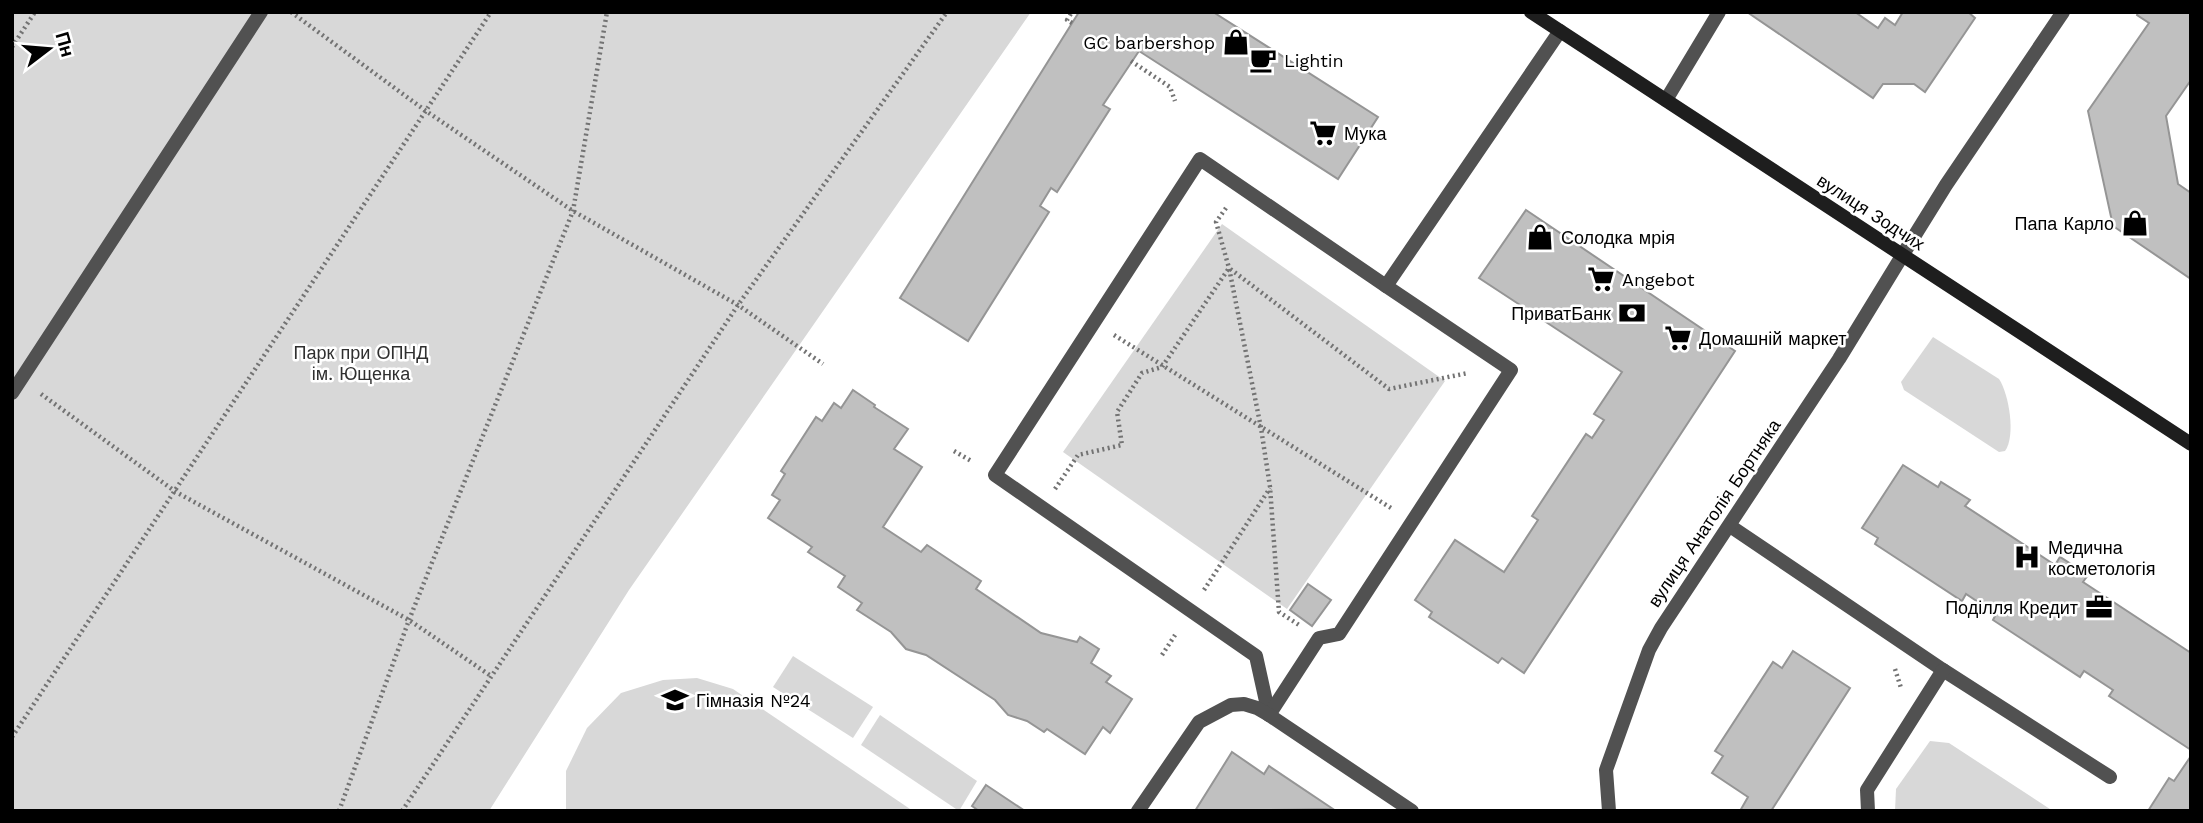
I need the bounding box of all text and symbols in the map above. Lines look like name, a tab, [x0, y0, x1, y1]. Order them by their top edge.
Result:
north arrow	[14, 14, 84, 84]
shop icon: GC barbershop	[1221, 27, 1251, 57]
text: Пн	[50, 29, 79, 60]
place label: GC barbershop	[1083, 32, 1215, 53]
cafe icon: Lightin	[1248, 45, 1278, 75]
place label: Lightin	[1284, 50, 1344, 71]
supermarket icon: Мука	[1308, 118, 1338, 148]
place label: Мука	[1344, 123, 1387, 144]
street label: вулиця Зодчих	[1813, 169, 1929, 255]
shop icon: Папа Карло	[2120, 208, 2150, 238]
place label: Папа Карло	[2015, 213, 2114, 234]
shop icon: Солодка мрія	[1525, 222, 1555, 252]
place label: Солодка мрія	[1561, 227, 1675, 248]
supermarket icon: Angebot	[1586, 264, 1616, 294]
place label: Angebot	[1622, 269, 1695, 290]
bank icon: ПриватБанк	[1617, 298, 1647, 328]
place label: ПриватБанк	[1511, 303, 1611, 324]
supermarket icon: Домашній маркет	[1663, 323, 1693, 353]
place label: Домашній маркет	[1699, 328, 1847, 349]
park label: Парк при ОПНД ім. Ющенка	[293, 342, 429, 384]
street label: вулиця Анатолія Бортняка	[1643, 414, 1785, 611]
place label: Медична косметологія	[2048, 537, 2156, 579]
hospital icon: Медична косметологія	[2012, 542, 2042, 572]
office icon: Поділля Кредит	[2084, 592, 2114, 622]
place label: Поділля Кредит	[1945, 597, 2078, 618]
school or university icon: Гімназія №24	[660, 685, 690, 715]
place label: Гімназія №24	[696, 690, 811, 711]

